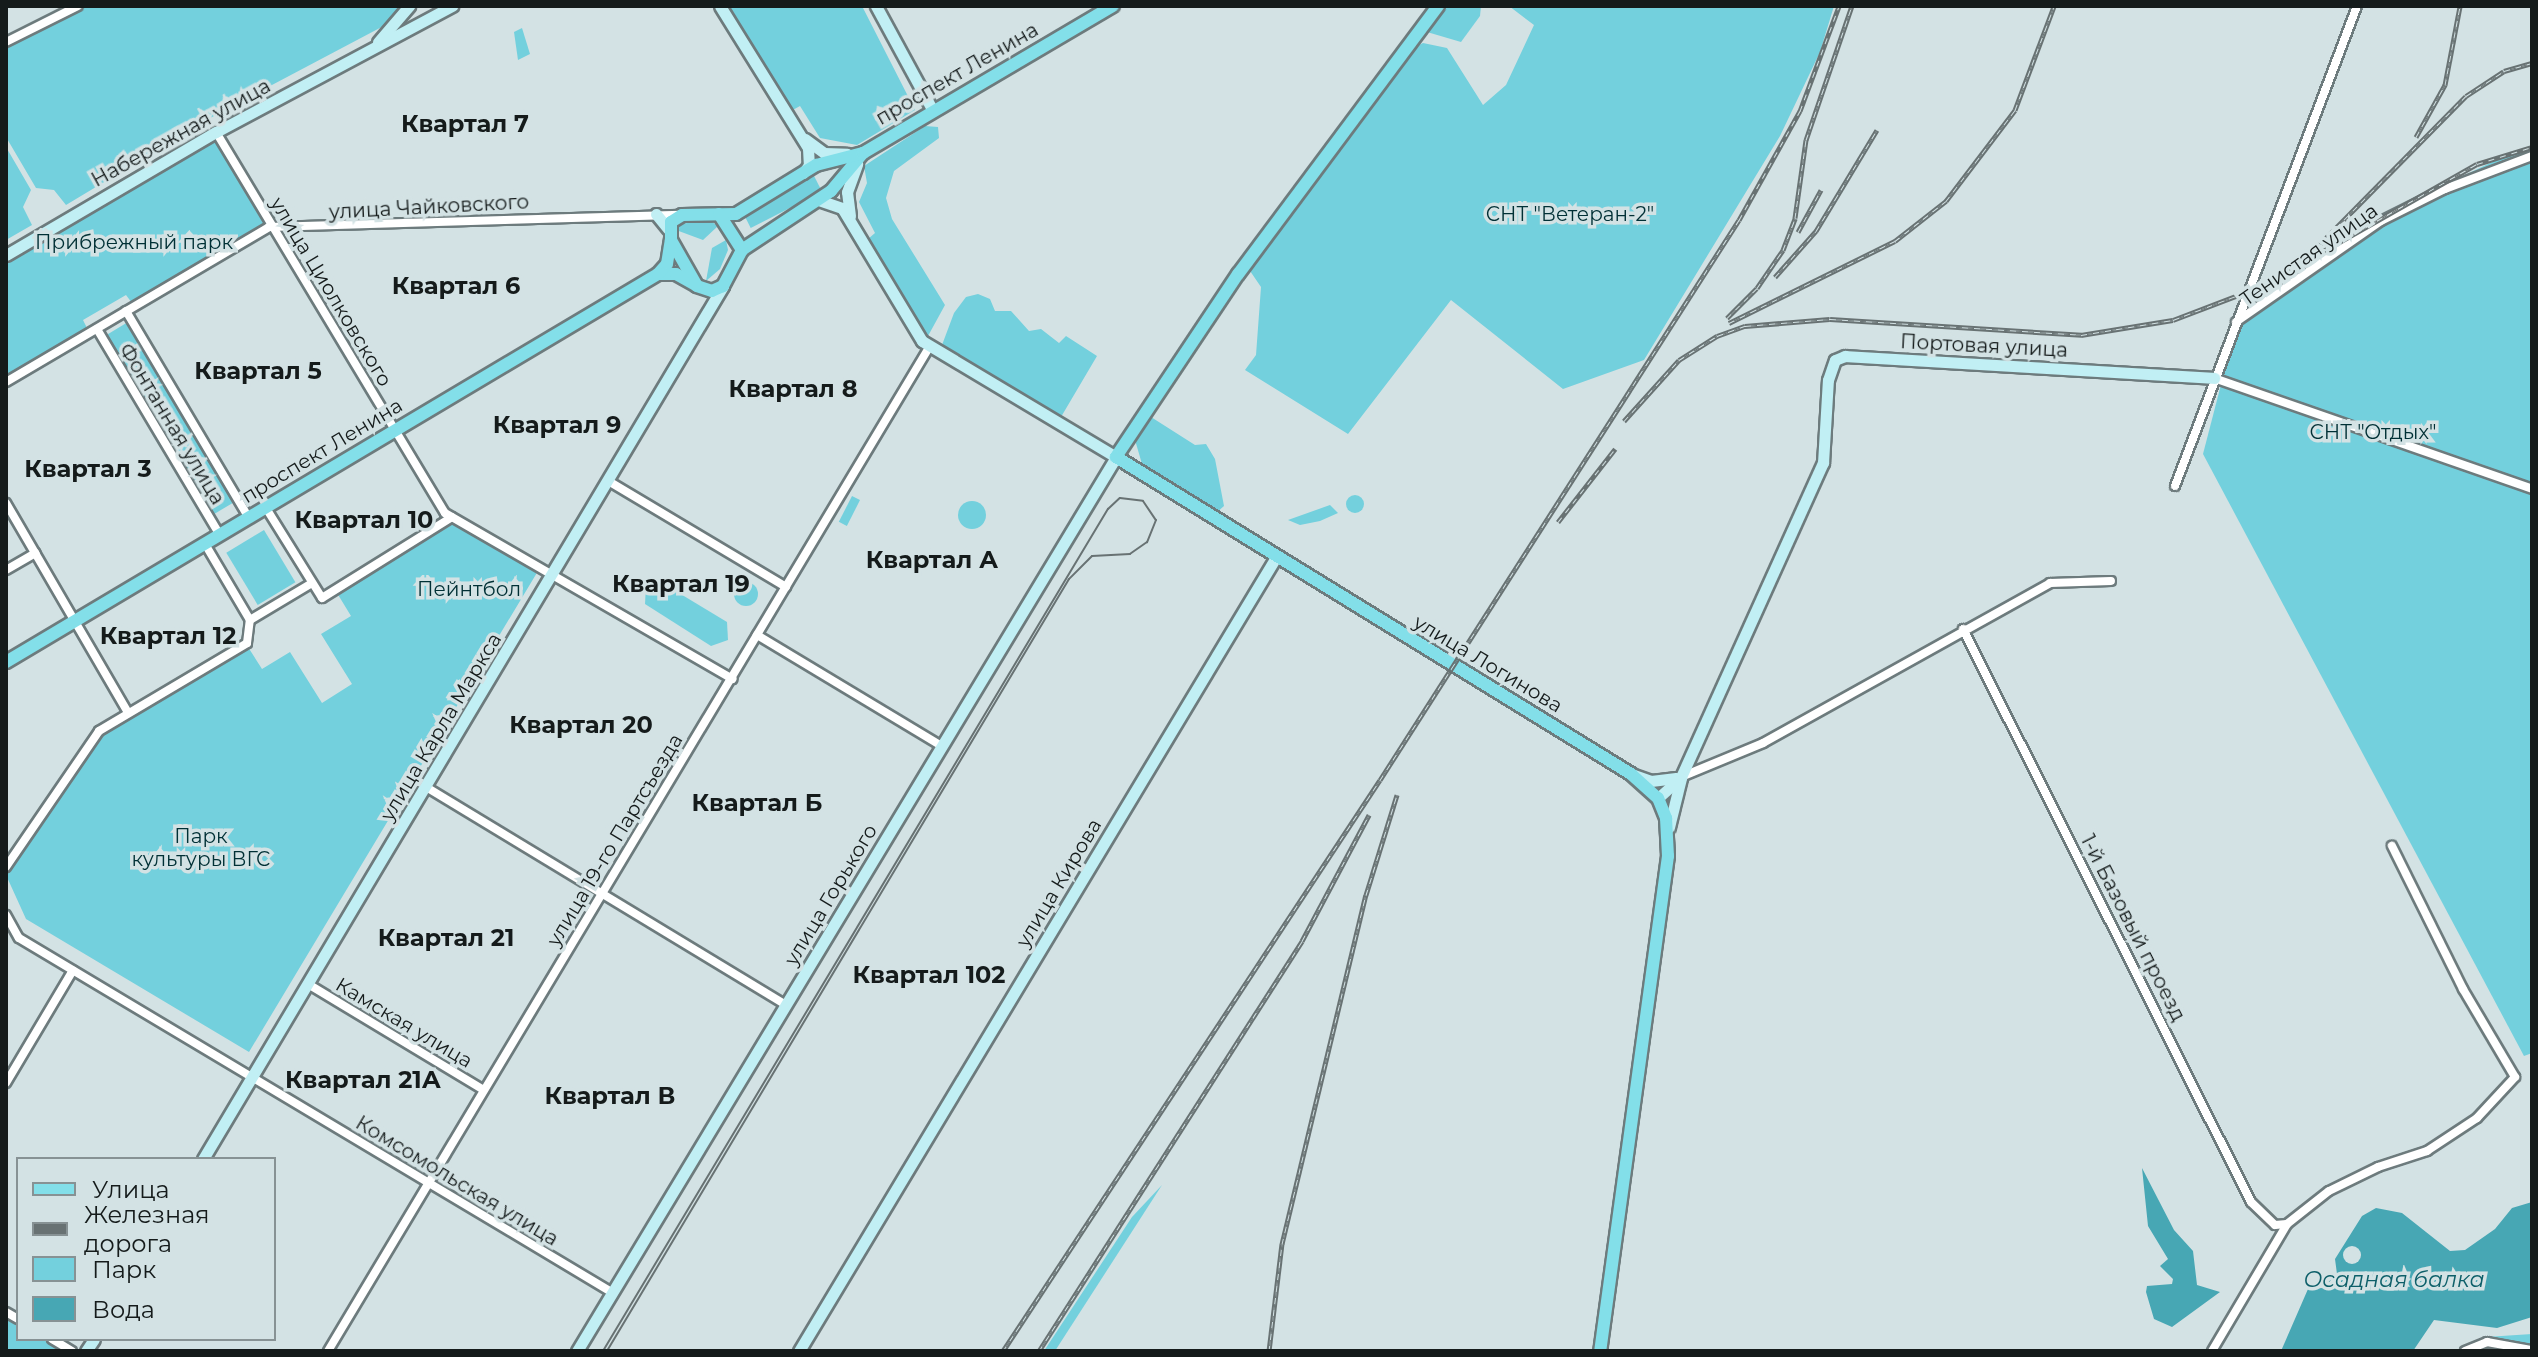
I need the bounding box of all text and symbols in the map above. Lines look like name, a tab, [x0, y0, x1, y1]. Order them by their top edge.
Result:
street label: проспект Ленина	[871, 18, 1043, 130]
street label: Набережная улица	[87, 74, 275, 192]
district label: Квартал 7	[401, 110, 529, 138]
street label: улица Чайковского	[328, 190, 530, 224]
street label: улица Циолковского	[265, 193, 397, 391]
street label: Тенистая улица	[2236, 199, 2382, 311]
park label: СНТ "Ветеран-2"	[1486, 202, 1654, 226]
park label: Прибрежный парк	[35, 230, 233, 254]
district label: Квартал 6	[392, 272, 520, 300]
street label: Портовая улица	[1900, 330, 2068, 362]
street label: Фонтанная улица	[114, 339, 230, 509]
district label: Квартал 5	[194, 357, 322, 385]
district label: Квартал 8	[729, 375, 857, 403]
street label: проспект Ленина	[237, 393, 407, 509]
district label: Квартал 9	[493, 411, 621, 439]
park label: СНТ "Отдых"	[2309, 420, 2437, 444]
district label: Квартал 3	[24, 455, 152, 483]
district label: Квартал 10	[295, 506, 433, 534]
district label: Квартал А	[866, 546, 998, 574]
district label: Квартал 19	[612, 570, 750, 598]
park label: Пейнтбол	[417, 577, 521, 601]
street label: улица Логинова	[1409, 610, 1567, 718]
district label: Квартал 12	[100, 622, 236, 650]
street label: улица Карла Маркса	[375, 629, 507, 825]
district label: Квартал 20	[509, 711, 653, 739]
street label: улица 19-го Партсъезда	[542, 729, 688, 951]
district label: Квартал Б	[692, 789, 822, 817]
street label: улица Кирова	[1011, 814, 1107, 952]
street label: улица Горького	[779, 820, 883, 970]
park label: Парк культуры ВГС	[132, 825, 270, 872]
street label: 1-й Базовый проезд	[2075, 831, 2191, 1025]
district label: Квартал 21	[378, 924, 514, 952]
district label: Квартал 102	[853, 961, 1005, 989]
street label: Камская улица	[331, 973, 477, 1073]
district label: Квартал 21А	[285, 1066, 441, 1094]
district label: Квартал В	[545, 1082, 675, 1110]
street label: Комсомольская улица	[351, 1111, 563, 1251]
legend	[16, 1157, 276, 1341]
text: Улица	[92, 1175, 170, 1204]
text: Железная дорога	[84, 1200, 210, 1258]
text: Парк	[92, 1255, 156, 1284]
water label: Осадная балка	[2303, 1267, 2485, 1293]
text: Вода	[92, 1295, 155, 1324]

